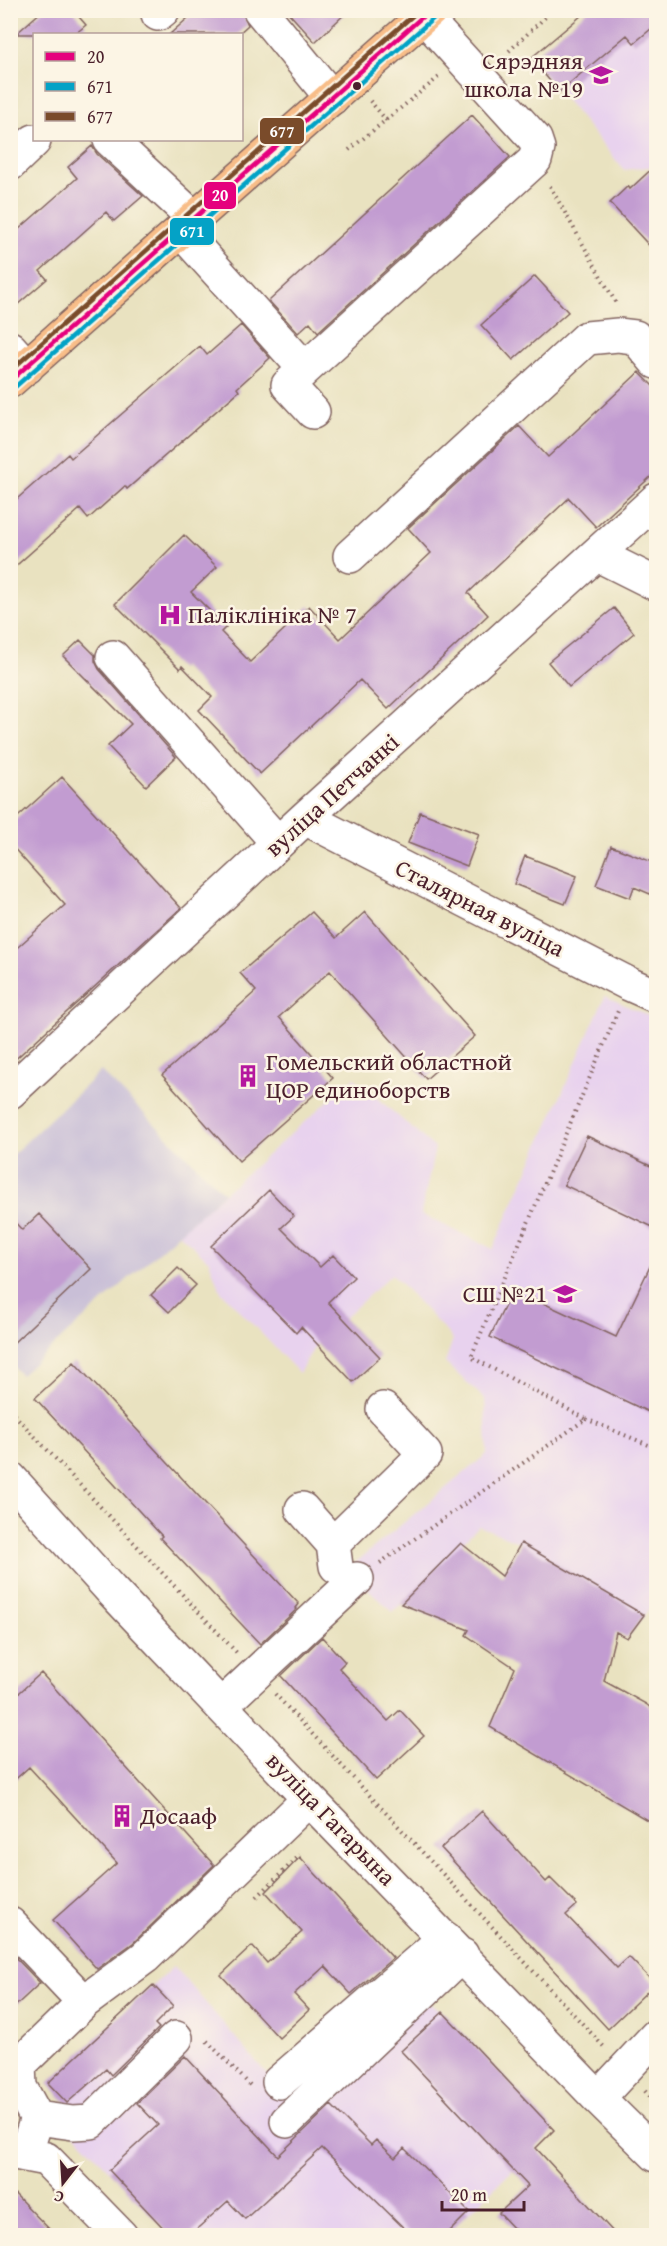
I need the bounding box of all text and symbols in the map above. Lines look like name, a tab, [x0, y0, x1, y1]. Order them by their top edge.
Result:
legend	[33, 33, 243, 141]
text: 20	[87, 43, 105, 70]
place label: Сярэдняя школа №19	[464, 43, 583, 106]
school or university icon: Сярэдняя школа №19	[588, 62, 614, 88]
text: 671	[87, 73, 113, 100]
unlabelled marker	[351, 80, 363, 92]
text: 677	[87, 103, 113, 130]
line badge: 677	[259, 117, 305, 145]
text: 677	[270, 119, 294, 143]
line badge: 20	[203, 181, 237, 210]
text: 20	[212, 183, 228, 207]
line badge: 671	[169, 217, 215, 246]
text: 671	[180, 219, 204, 243]
place label: Паліклініка № 7	[188, 597, 357, 632]
hospital icon: Паліклініка № 7	[157, 602, 183, 628]
street label: вуліца Петчанкі	[257, 725, 407, 865]
street label: Сталярная вуліца	[389, 850, 572, 966]
place label: Гомельский областной ЦОР единоборств	[266, 1044, 512, 1107]
building icon: Гомельский областной ЦОР единоборств	[235, 1063, 261, 1089]
place label: СШ №21	[463, 1276, 547, 1311]
school or university icon: СШ №21	[552, 1281, 578, 1307]
street label: вуліца Гагарына	[258, 1744, 405, 1894]
place label: Досааф	[139, 1798, 217, 1833]
building icon: Досааф	[109, 1803, 135, 1829]
north arrow	[33, 2153, 93, 2213]
scale bar	[442, 2174, 524, 2212]
text: 20 m	[451, 2181, 487, 2208]
text: С	[51, 2185, 66, 2210]

